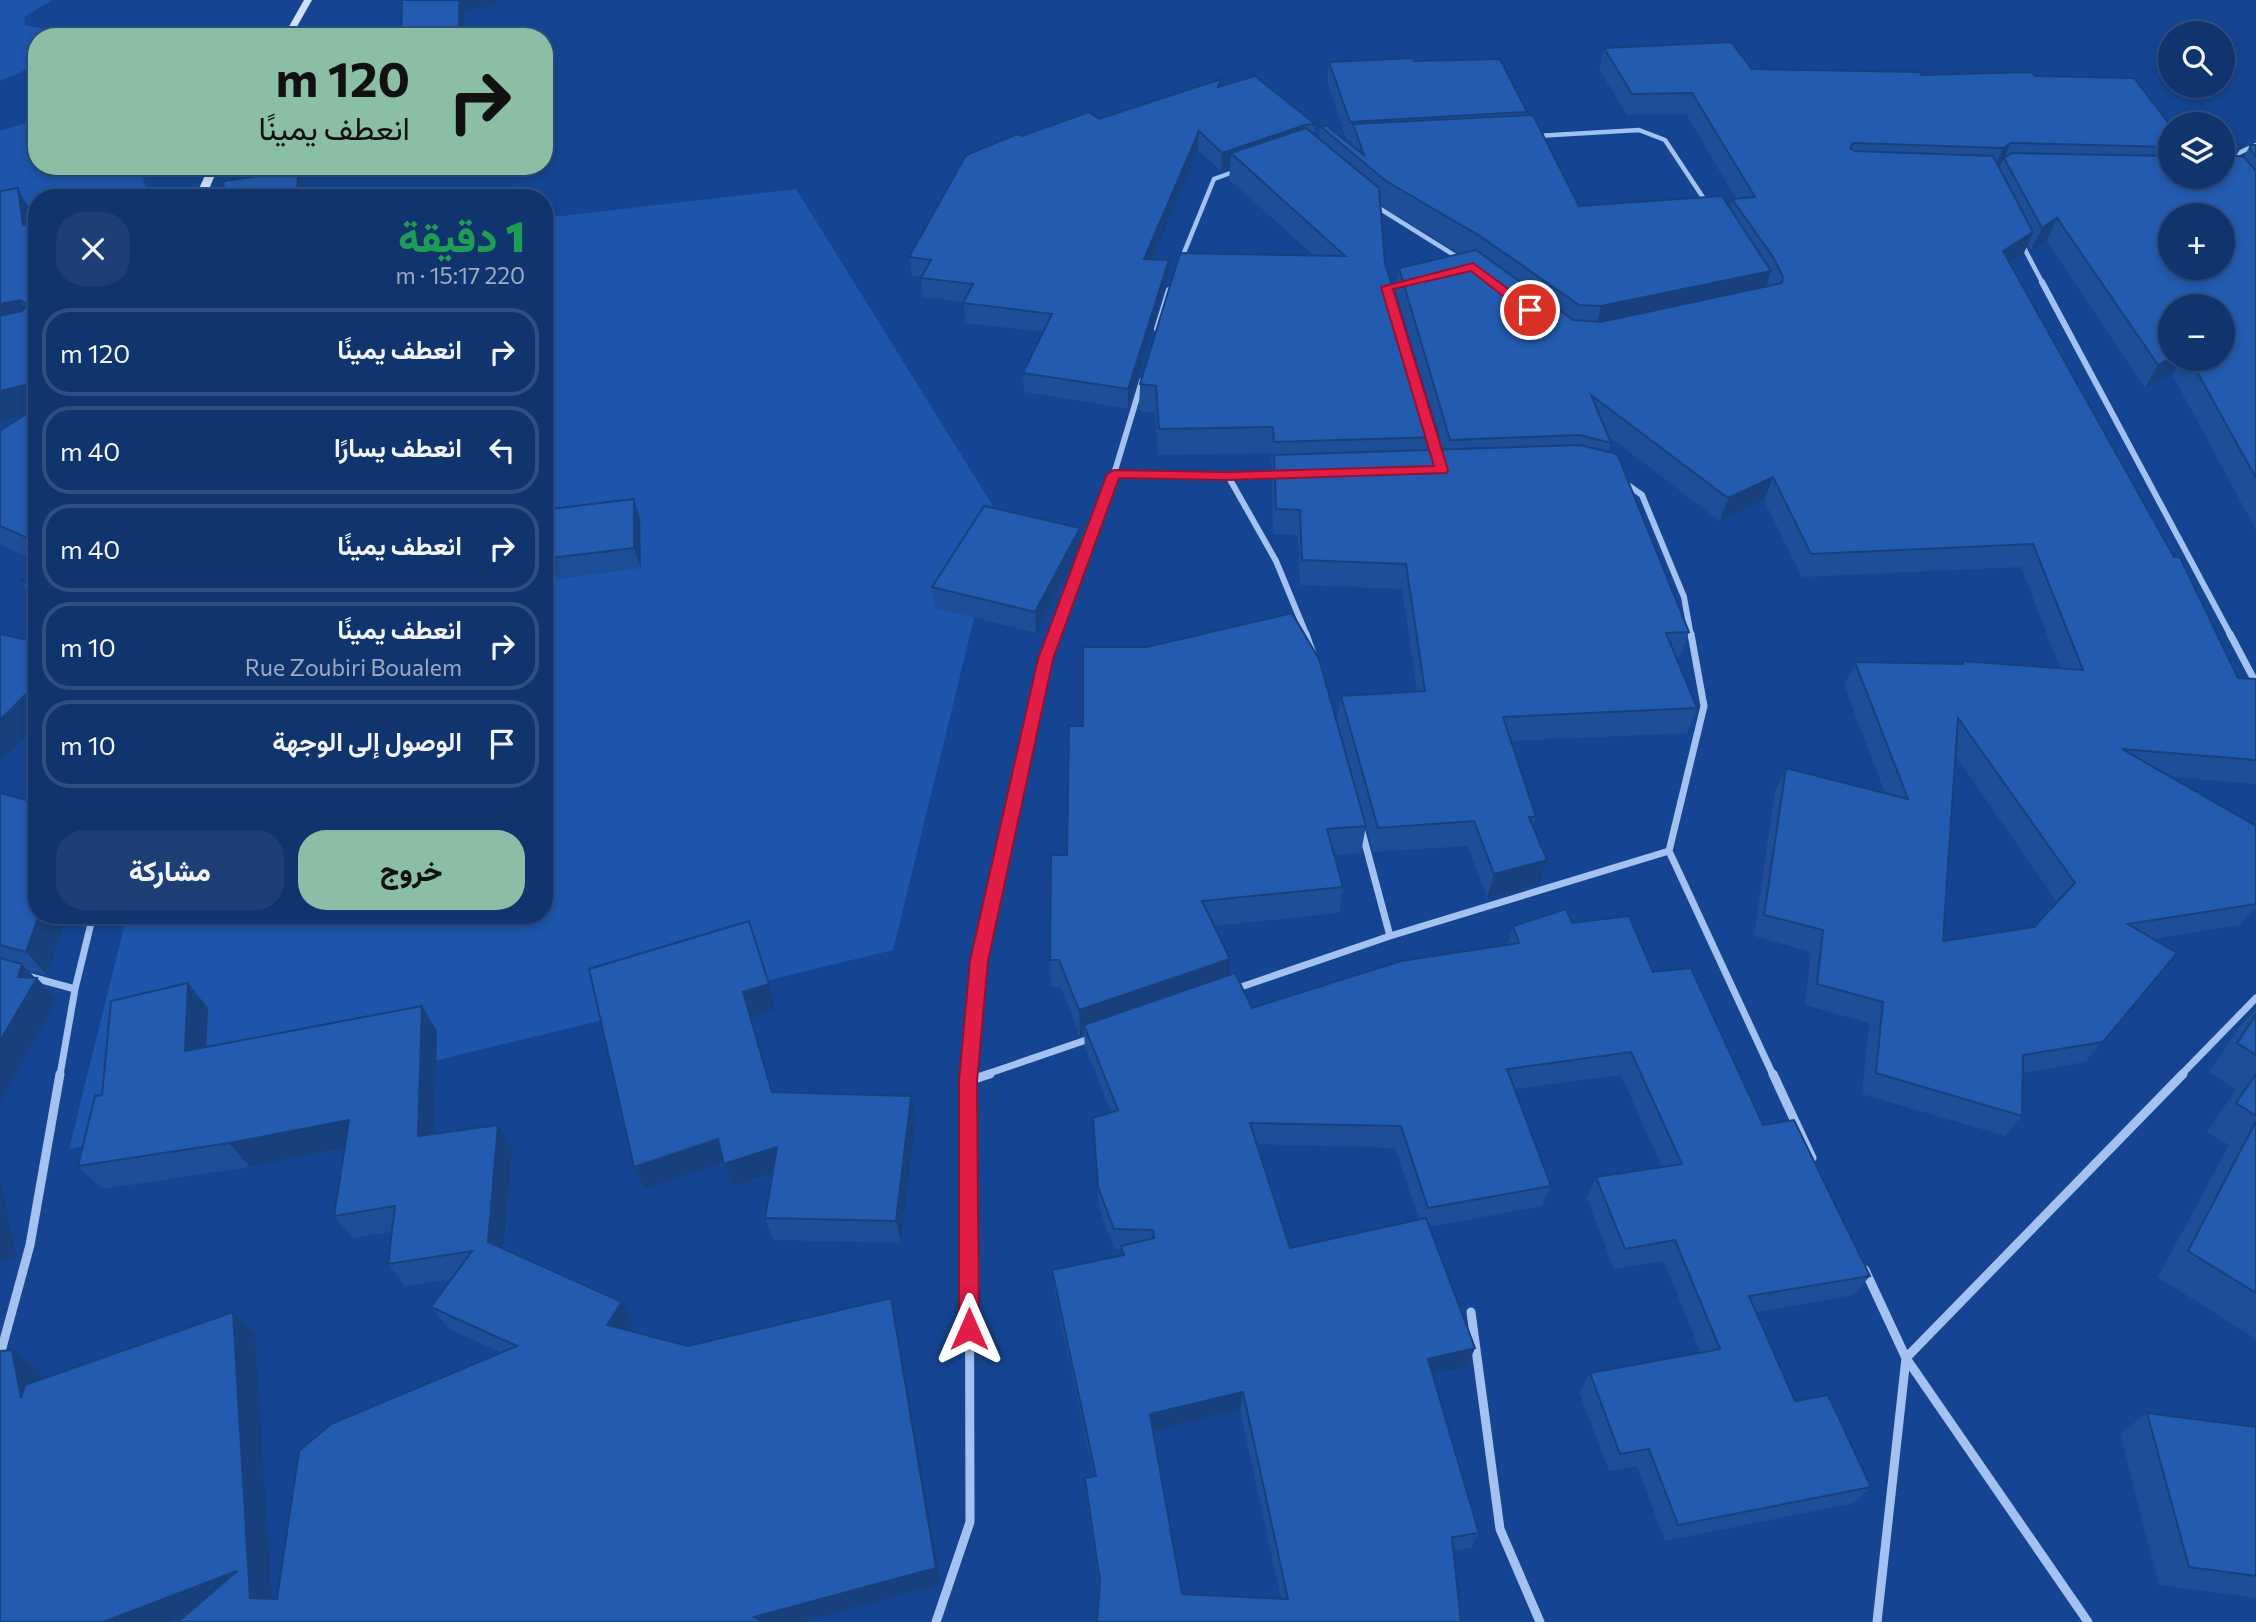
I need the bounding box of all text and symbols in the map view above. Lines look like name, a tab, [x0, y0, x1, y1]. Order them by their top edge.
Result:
map controls	[2158, 21, 2235, 371]
button: search	[2158, 21, 2235, 98]
text: 120 m	[276, 47, 410, 107]
icon: right	[434, 56, 525, 147]
text: انعطف يمينًا	[259, 107, 410, 147]
button: layers	[2158, 112, 2235, 189]
button: +	[2158, 203, 2235, 280]
text: 1 دقيقة	[398, 209, 525, 261]
button: close	[56, 212, 130, 286]
text: 220 m · 15:17	[395, 261, 525, 289]
pin	[1500, 280, 1560, 340]
icon: arrive	[1511, 291, 1549, 329]
button: −	[2158, 294, 2235, 371]
text: انعطف يمينًا	[337, 333, 462, 364]
icon: right	[483, 333, 521, 371]
text: 120 m	[60, 337, 130, 368]
text: انعطف يسارًا	[334, 431, 462, 462]
icon: left	[483, 431, 521, 469]
text: 40 m	[60, 435, 120, 466]
text: انعطف يمينًا	[337, 529, 462, 560]
icon: right	[483, 529, 521, 567]
text: 40 m	[60, 533, 120, 564]
text: انعطف يمينًا	[337, 613, 462, 644]
icon: right	[483, 627, 521, 665]
text: 10 m	[60, 631, 116, 662]
text: Rue Zoubiri Boualem	[245, 653, 462, 681]
text: الوصول إلى الوجهة	[272, 725, 462, 756]
icon: arrive	[483, 725, 521, 763]
text: 10 m	[60, 729, 116, 760]
button: مشاركة	[56, 830, 284, 910]
button: خروج	[298, 830, 525, 910]
position arrow	[932, 1292, 1006, 1366]

